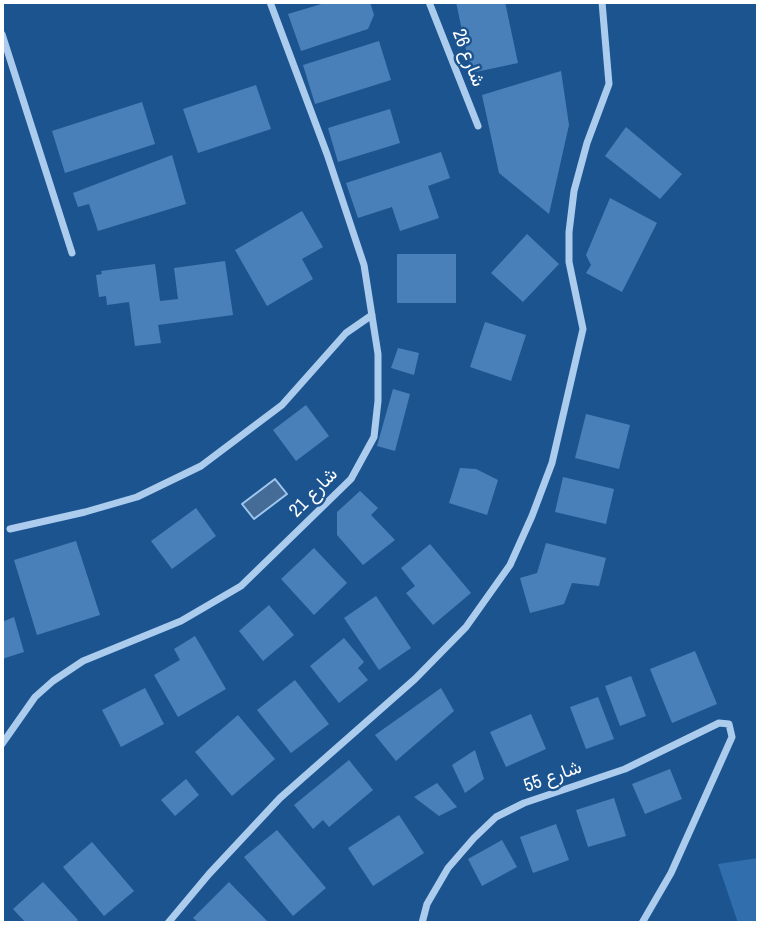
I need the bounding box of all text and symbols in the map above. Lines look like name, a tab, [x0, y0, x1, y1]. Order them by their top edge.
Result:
street label: شارع 26	[447, 26, 489, 90]
street label: شارع 21	[285, 464, 343, 522]
street label: شارع 55	[521, 756, 585, 798]

